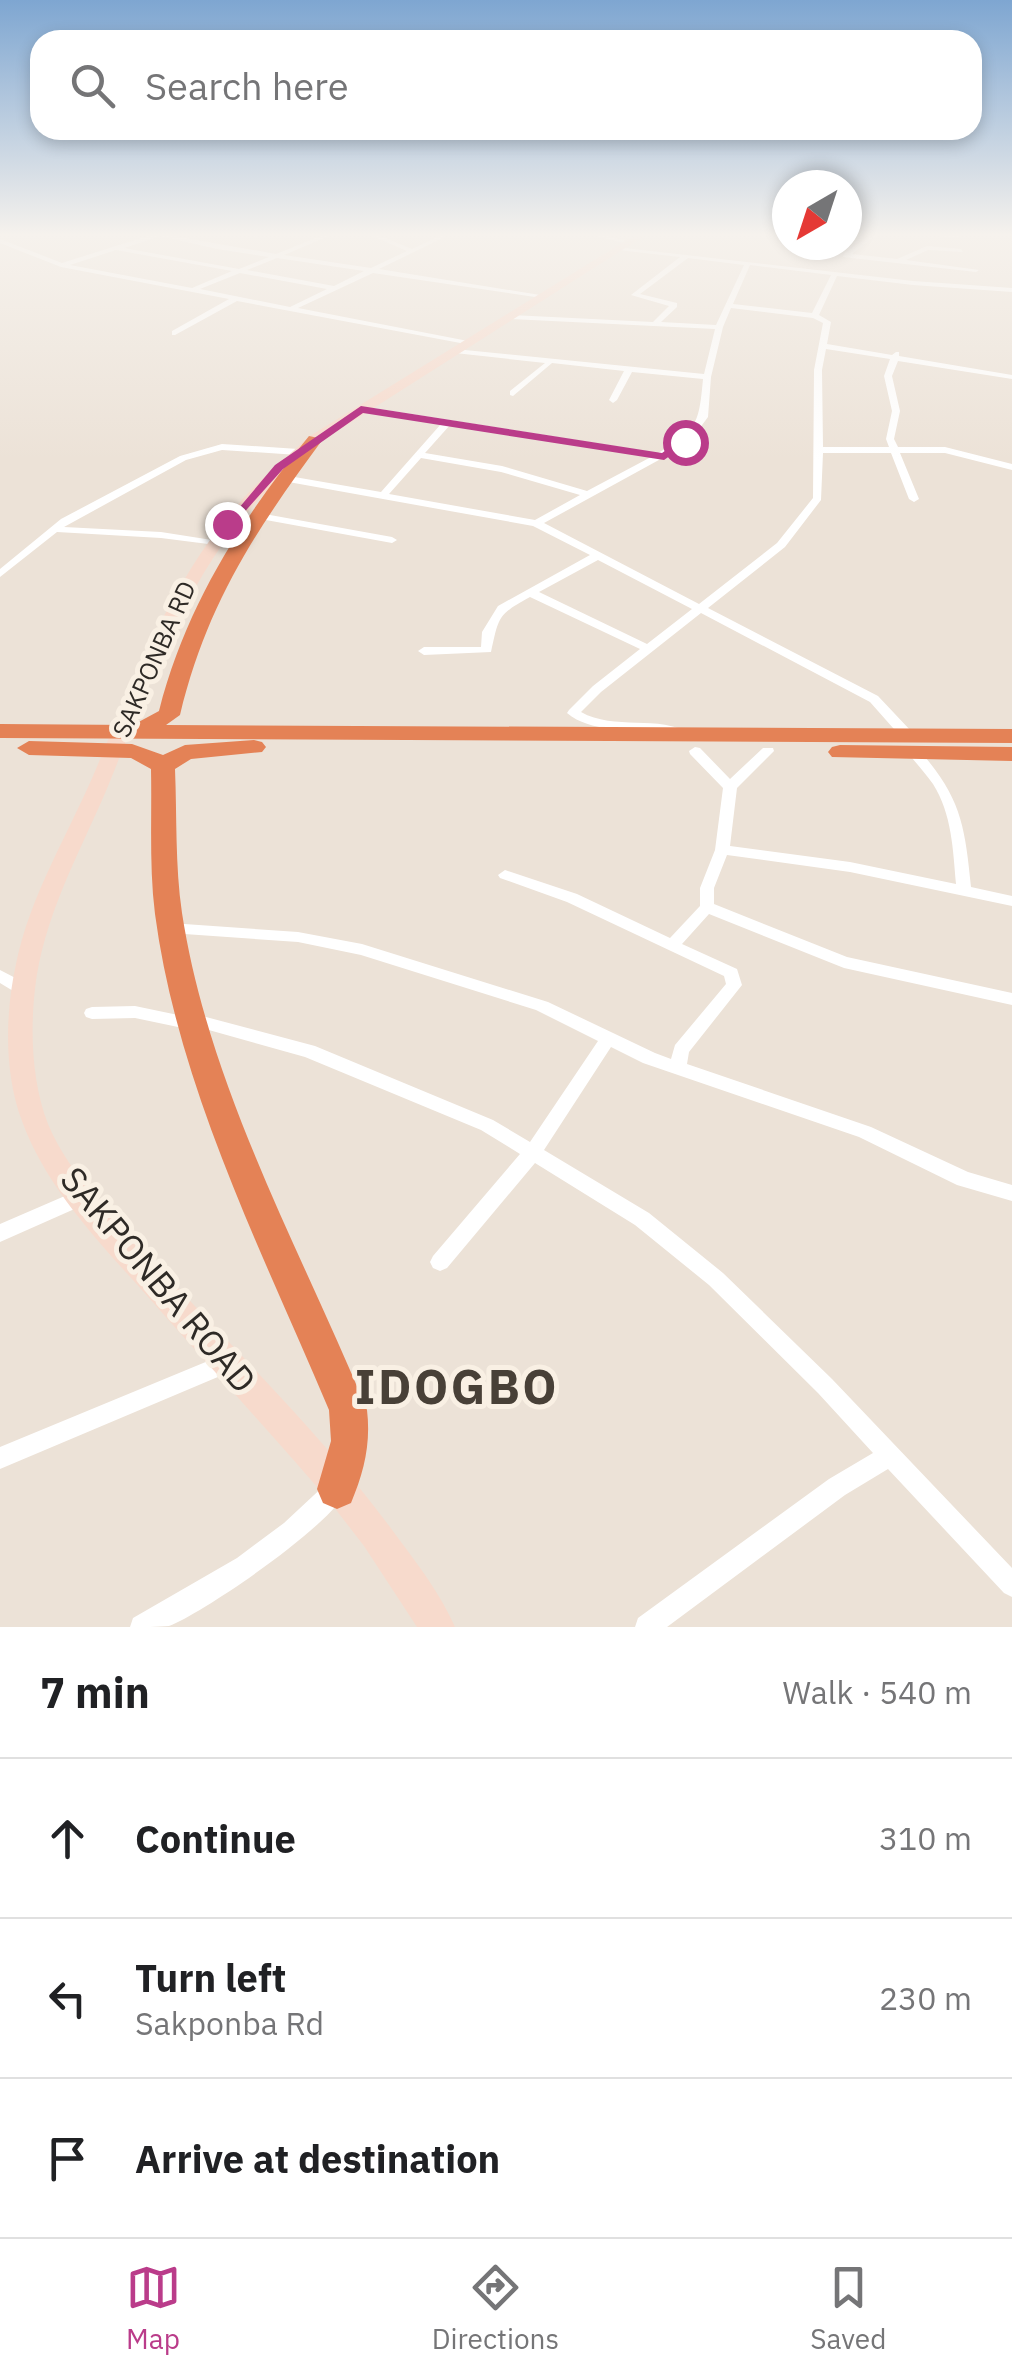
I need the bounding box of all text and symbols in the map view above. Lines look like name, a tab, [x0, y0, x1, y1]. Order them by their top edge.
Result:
search box	[30, 30, 982, 140]
icon: search	[65, 58, 120, 113]
text: Search here	[145, 61, 349, 110]
north arrow	[772, 170, 862, 260]
route start	[663, 420, 709, 466]
route end	[205, 502, 251, 548]
street label: SAKPONBA RD	[104, 575, 203, 742]
street label: SAKPONBA ROAD	[51, 1157, 267, 1402]
district label: IDOGBO	[355, 1355, 559, 1417]
text: 7 min	[40, 1665, 150, 1720]
text: Walk · 540 m	[783, 1671, 972, 1713]
icon: ahead	[40, 1811, 95, 1866]
text: Continue	[135, 1814, 296, 1863]
text: 310 m	[879, 1817, 972, 1859]
text: Turn left	[135, 1953, 286, 2002]
icon: left	[40, 1971, 95, 2026]
text: 230 m	[879, 1977, 972, 2019]
text: Sakponba Rd	[135, 2002, 324, 2044]
icon: arrive	[40, 2131, 95, 2186]
text: Arrive at destination	[135, 2134, 500, 2183]
tab: Map	[126, 2260, 181, 2357]
tab: Directions	[432, 2260, 559, 2357]
tab: Saved	[810, 2260, 886, 2357]

